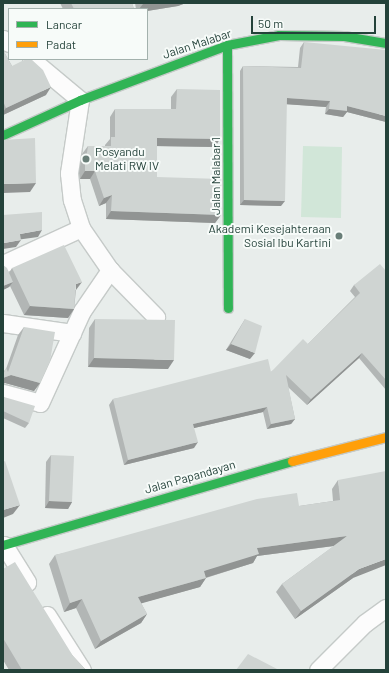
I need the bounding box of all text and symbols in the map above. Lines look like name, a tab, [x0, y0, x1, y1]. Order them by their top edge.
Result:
legend	[8, 8, 148, 60]
scale bar	[253, 8, 378, 34]
text: 50 m	[258, 16, 283, 30]
text: Lancar	[46, 17, 82, 31]
street label: Jalan Malabar	[161, 26, 233, 62]
text: Padat	[46, 37, 76, 51]
street label: Jalan Malabar 1	[209, 137, 223, 215]
place label: Posyandu Melati RW IV	[95, 145, 159, 173]
marker: Posyandu Melati RW IV	[80, 153, 92, 165]
place label: Akademi Kesejahteraan Sosial Ibu Kartini	[209, 222, 331, 250]
marker: Akademi Kesejahteraan Sosial Ibu Kartini	[334, 231, 344, 241]
street label: Jalan Papandayan	[143, 457, 237, 497]

